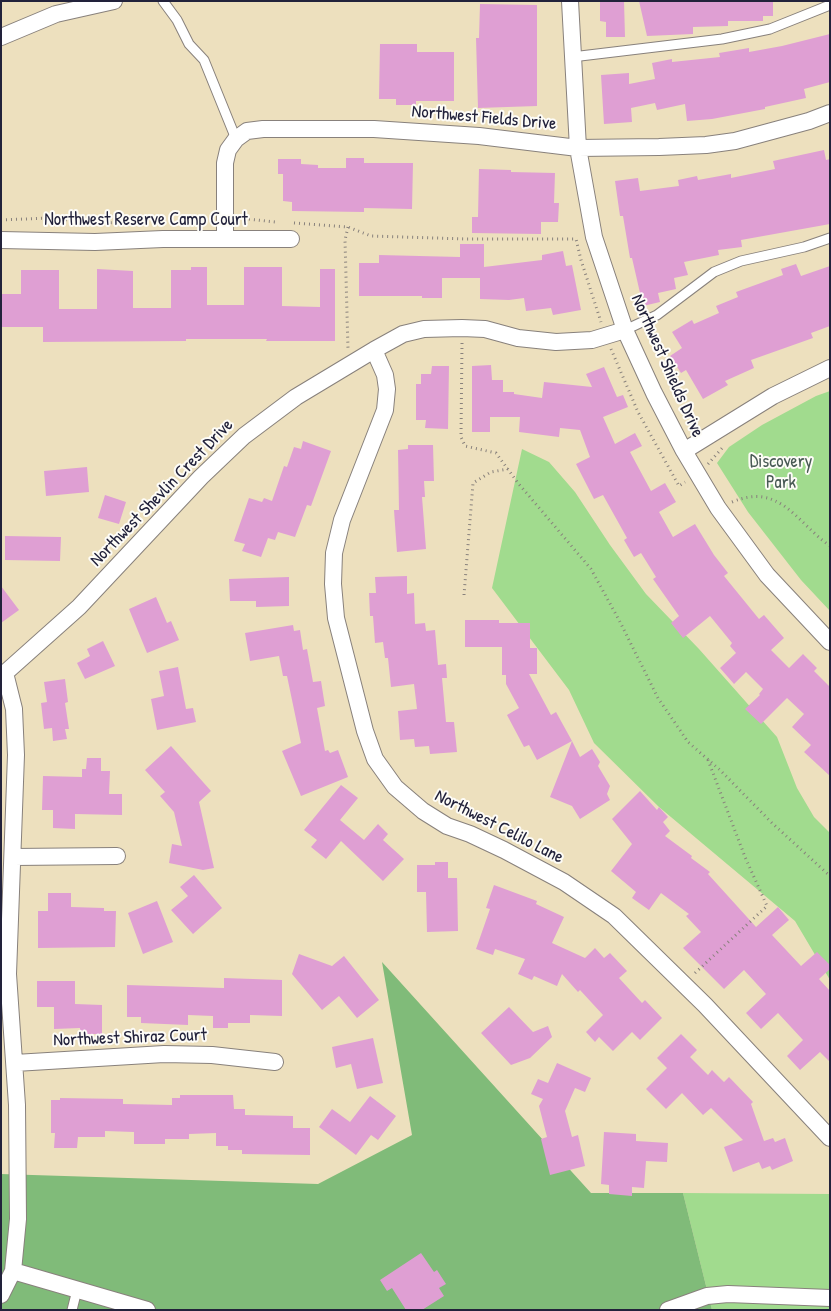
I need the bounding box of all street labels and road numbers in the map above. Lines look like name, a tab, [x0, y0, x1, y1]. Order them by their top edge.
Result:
street label: Northwest Fields Drive	[411, 101, 557, 135]
street label: Northwest Reserve Camp Court	[44, 209, 248, 231]
street label: Northwest Shields Drive	[626, 291, 708, 441]
street label: Northwest Shevlin Crest Drive	[86, 415, 238, 571]
street label: Northwest Celilo Lane	[431, 785, 567, 869]
street label: Northwest Shiraz Court	[53, 1025, 207, 1051]

